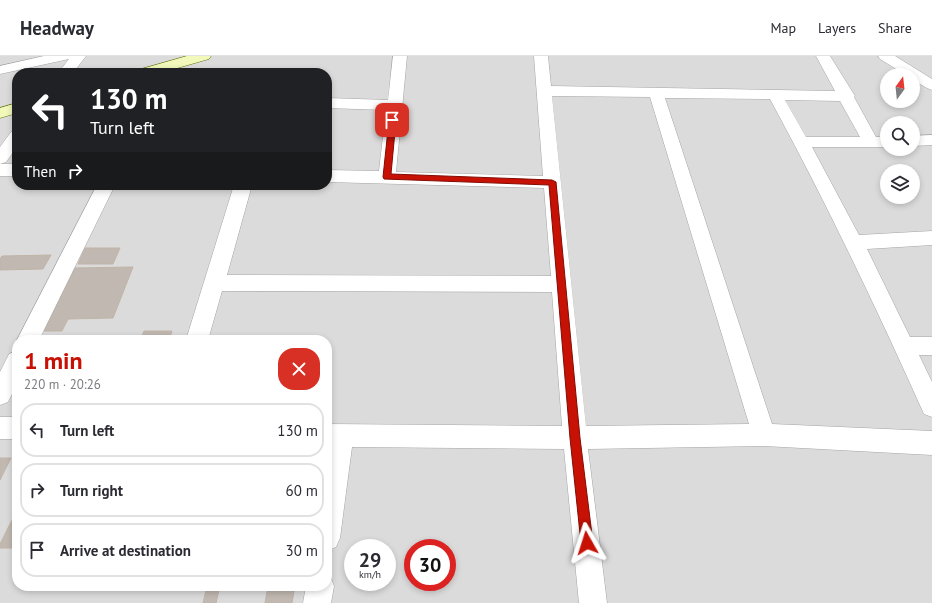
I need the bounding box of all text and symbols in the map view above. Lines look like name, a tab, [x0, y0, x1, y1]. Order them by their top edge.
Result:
text: Headway	[20, 16, 94, 40]
text: Map	[770, 19, 796, 37]
text: Layers	[818, 19, 856, 37]
text: Share	[878, 19, 912, 37]
north arrow	[880, 68, 920, 108]
map controls	[880, 68, 920, 204]
text: 130 m	[90, 80, 167, 117]
icon: left	[24, 84, 76, 136]
pin	[375, 103, 409, 137]
icon: arrive	[381, 109, 403, 131]
text: Turn left	[90, 116, 155, 139]
button: search	[880, 116, 920, 156]
icon: right	[64, 160, 86, 182]
text: Then	[24, 162, 56, 181]
button: layers	[880, 164, 920, 204]
text: 1 min	[24, 345, 83, 376]
button: close	[278, 348, 320, 390]
text: 220 m · 20:26	[24, 376, 101, 393]
icon: left	[26, 419, 48, 441]
text: Turn left	[60, 421, 114, 440]
text: 130 m	[277, 421, 318, 440]
icon: right	[26, 479, 48, 501]
text: Turn right	[60, 481, 123, 500]
text: 60 m	[285, 481, 318, 500]
position arrow	[566, 522, 608, 564]
icon: arrive	[26, 539, 48, 561]
speed limit sign: 30	[404, 539, 456, 591]
text: Arrive at destination	[60, 541, 191, 560]
text: 30 m	[285, 541, 318, 560]
text: 29	[359, 547, 381, 573]
text: km/h	[359, 568, 381, 581]

